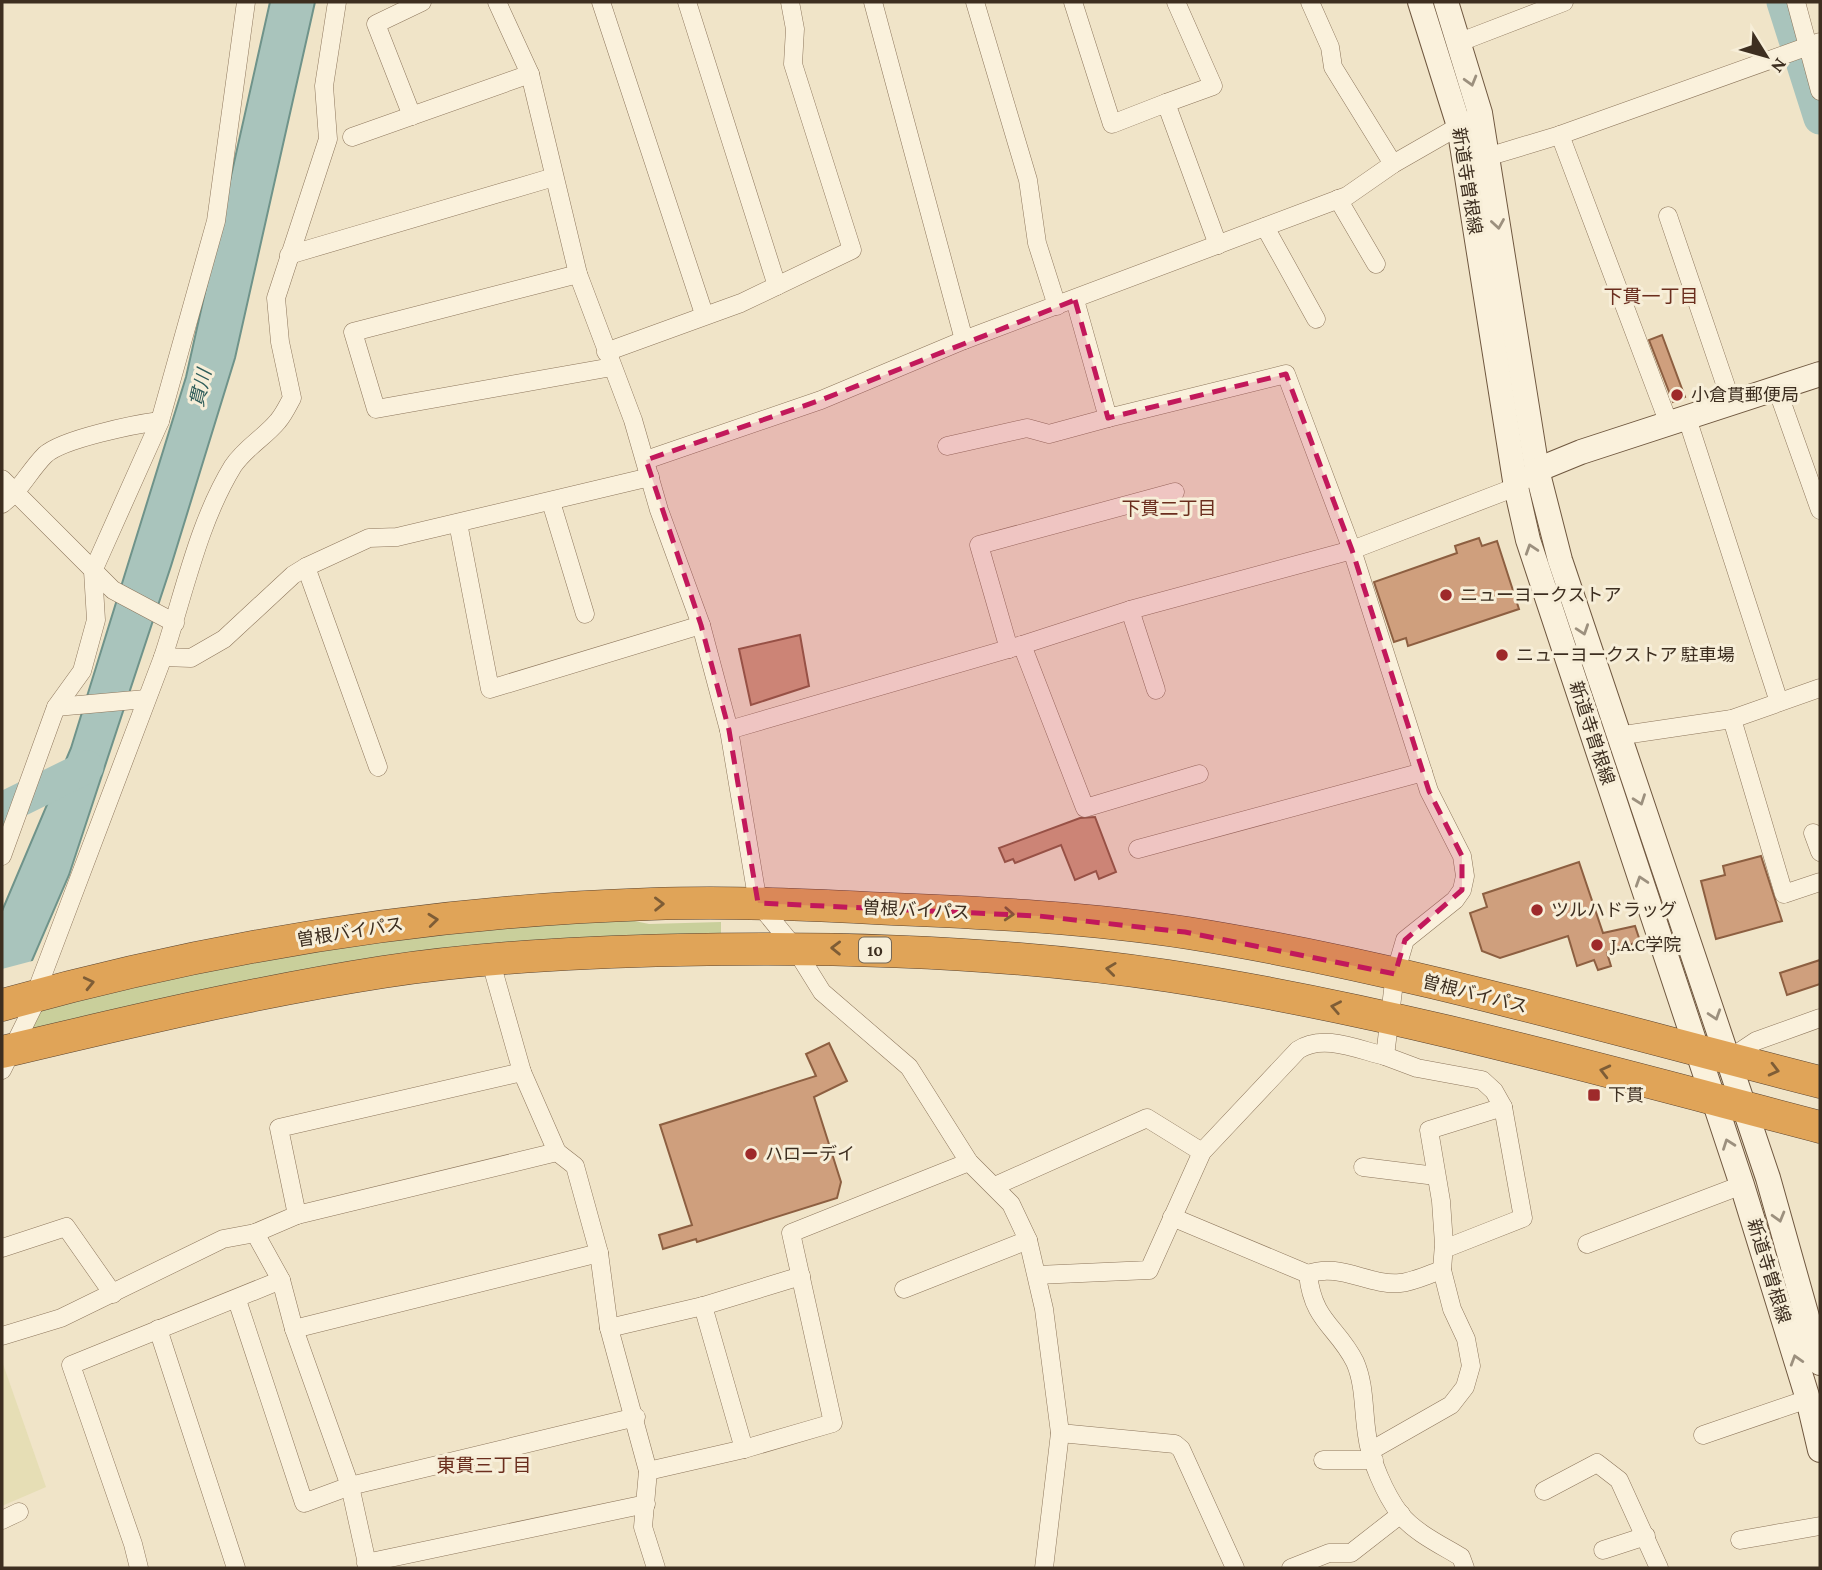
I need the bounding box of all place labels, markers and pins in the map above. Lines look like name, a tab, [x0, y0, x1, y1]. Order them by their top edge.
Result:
place label: 小倉貫郵便局	[1691, 385, 1799, 405]
marker: 小倉貫郵便局	[1669, 387, 1685, 403]
place label: ニューヨークストア	[1460, 585, 1621, 605]
marker: ニューヨークストア	[1438, 587, 1454, 603]
place label: ニューヨークストア 駐車場	[1516, 645, 1735, 665]
marker: ニューヨークストア 駐車場	[1494, 647, 1510, 663]
place label: ツルハドラッグ	[1551, 900, 1677, 920]
marker: ツルハドラッグ	[1529, 902, 1545, 918]
place label: J.A.C学院	[1609, 935, 1681, 955]
marker: J.A.C学院	[1589, 937, 1605, 953]
place label: 下貫	[1608, 1085, 1644, 1105]
marker: 下貫	[1586, 1087, 1602, 1103]
place label: ハローデイ	[765, 1144, 855, 1164]
marker: ハローデイ	[743, 1146, 759, 1162]

